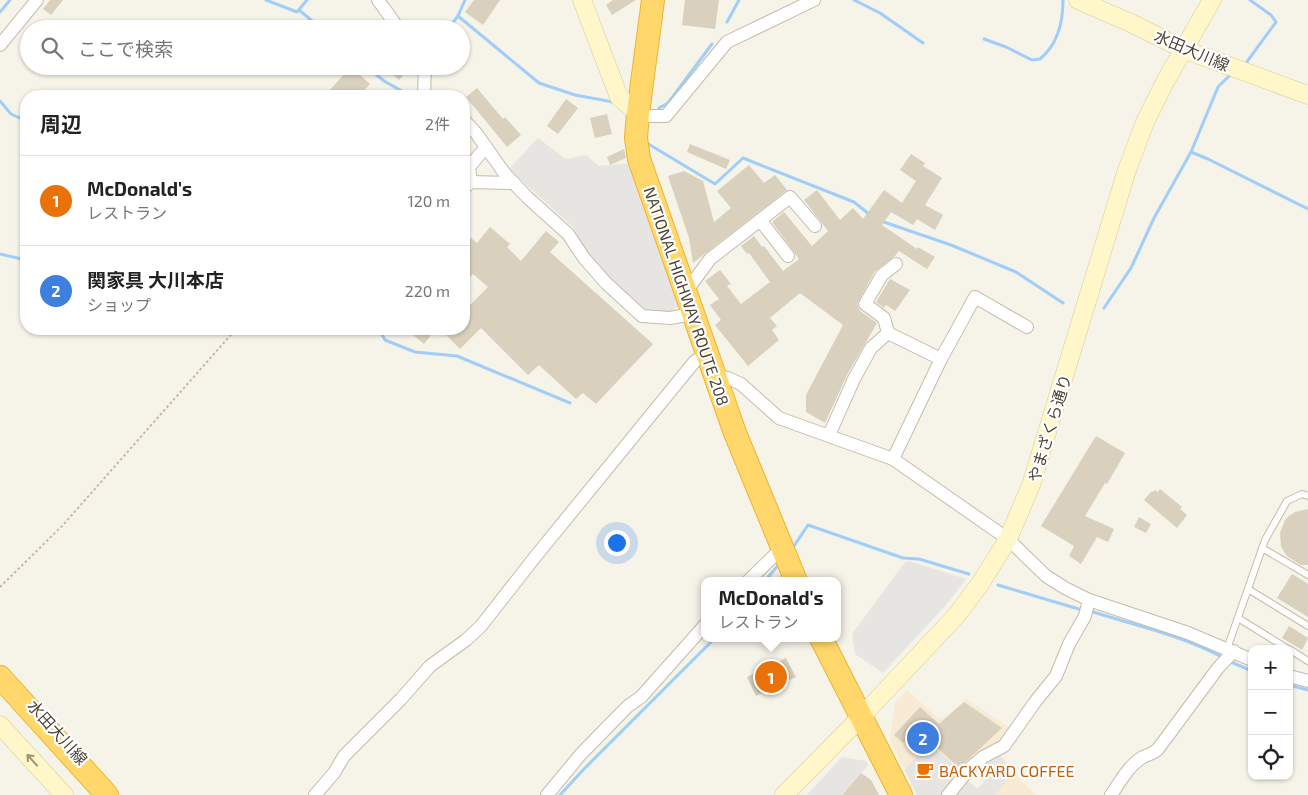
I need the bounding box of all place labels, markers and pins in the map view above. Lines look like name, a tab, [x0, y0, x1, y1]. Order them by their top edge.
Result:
pin: 1	[755, 658, 787, 696]
pin: 2	[907, 719, 939, 757]
cafe icon: BACKYARD COFFEE	[915, 760, 935, 780]
place label: BACKYARD COFFEE	[939, 761, 1074, 780]

